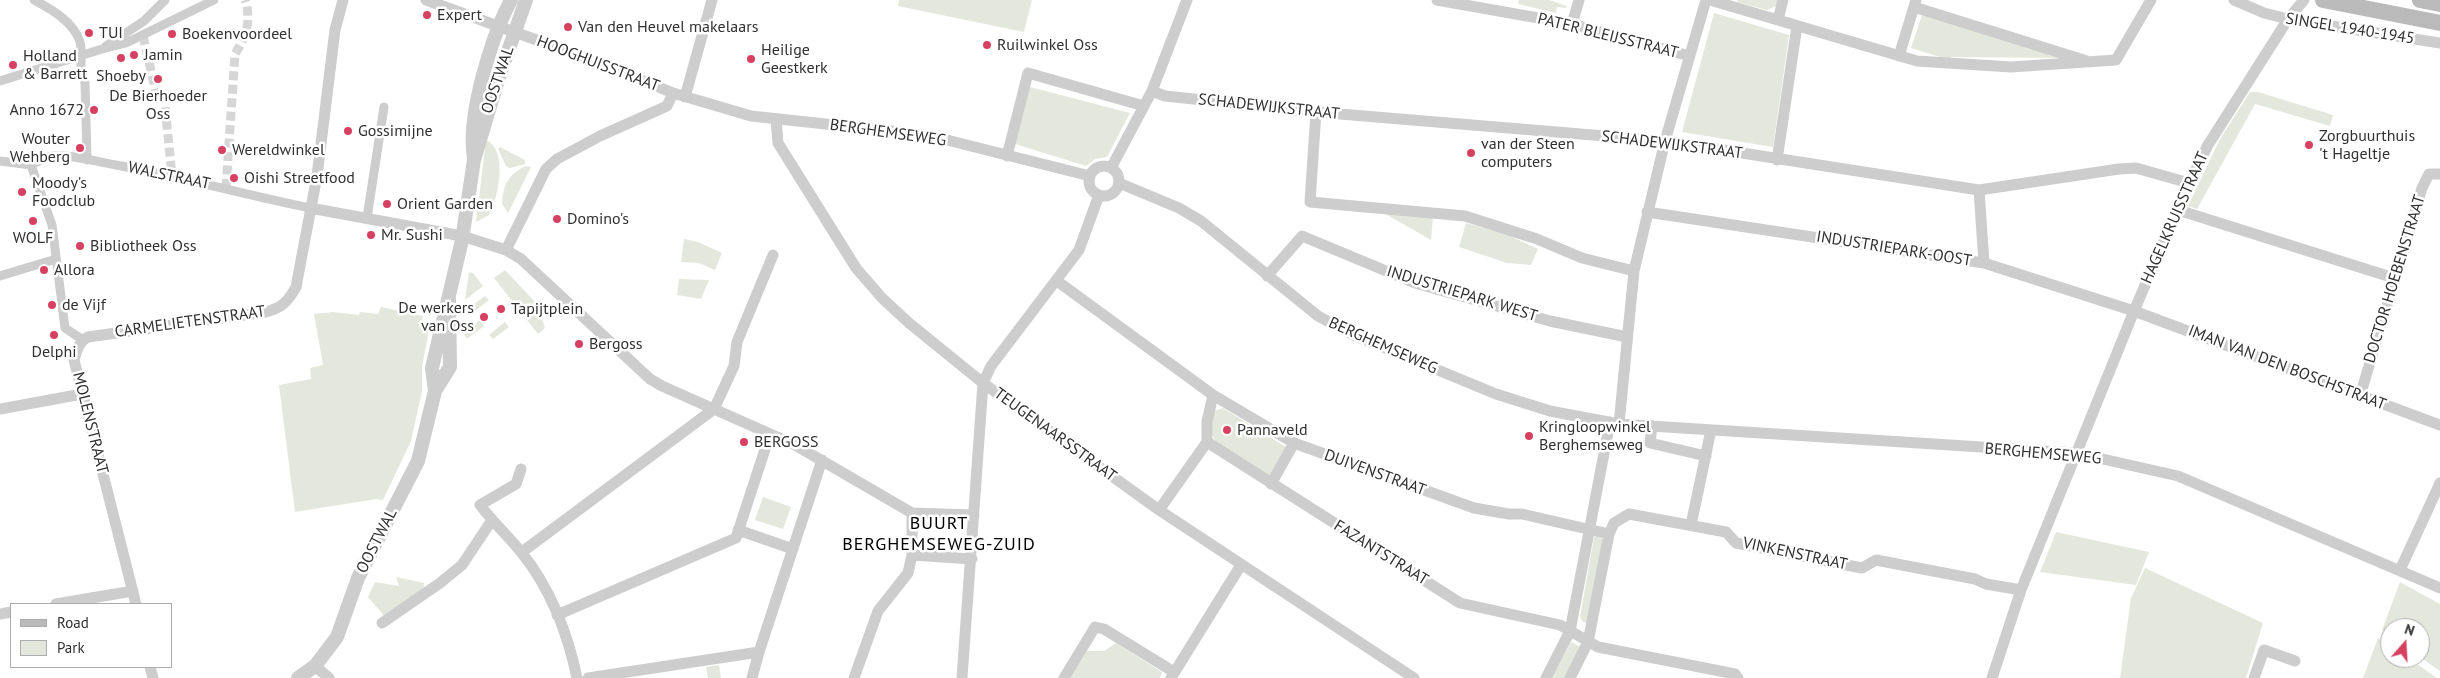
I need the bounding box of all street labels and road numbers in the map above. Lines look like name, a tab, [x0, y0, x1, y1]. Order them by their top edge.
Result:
street label: PATER BLEIJSSTRAAT	[1536, 9, 1680, 63]
street label: SINGEL 1940-1945	[2284, 9, 2416, 49]
street label: HOOGHUISSTRAAT	[534, 32, 662, 96]
street label: OOSTWAL	[478, 44, 518, 116]
street label: SCHADEWIJKSTRAAT	[1197, 90, 1341, 124]
street label: BERGHEMSEWEG	[829, 115, 947, 151]
street label: SCHADEWIJKSTRAAT	[1600, 127, 1744, 163]
street label: HAGELKRUISSTRAAT	[2137, 149, 2213, 287]
street label: WALSTRAAT	[126, 158, 212, 194]
street label: DOCTOR HOEBENSTRAAT	[2360, 193, 2430, 365]
street label: INDUSTRIEPARK-OOST	[1815, 227, 1973, 271]
street label: INDUSTRIEPARK WEST	[1384, 262, 1540, 326]
street label: CARMELIETENSTRAAT	[114, 302, 266, 342]
street label: BERGHEMSEWEG	[1326, 313, 1440, 379]
street label: IMAN VAN DEN BOSCHSTRAAT	[2185, 321, 2389, 415]
street label: MOLENSTRAAT	[68, 370, 112, 476]
street label: TEUGENAARSSTRAAT	[990, 384, 1120, 486]
street label: BERGHEMSEWEG	[1984, 439, 2102, 469]
street label: DUIVENSTRAAT	[1321, 446, 1429, 500]
street label: OOSTWAL	[353, 506, 401, 576]
street label: FAZANTSTRAAT	[1330, 516, 1432, 590]
street label: VINKENSTRAAT	[1741, 534, 1849, 574]

